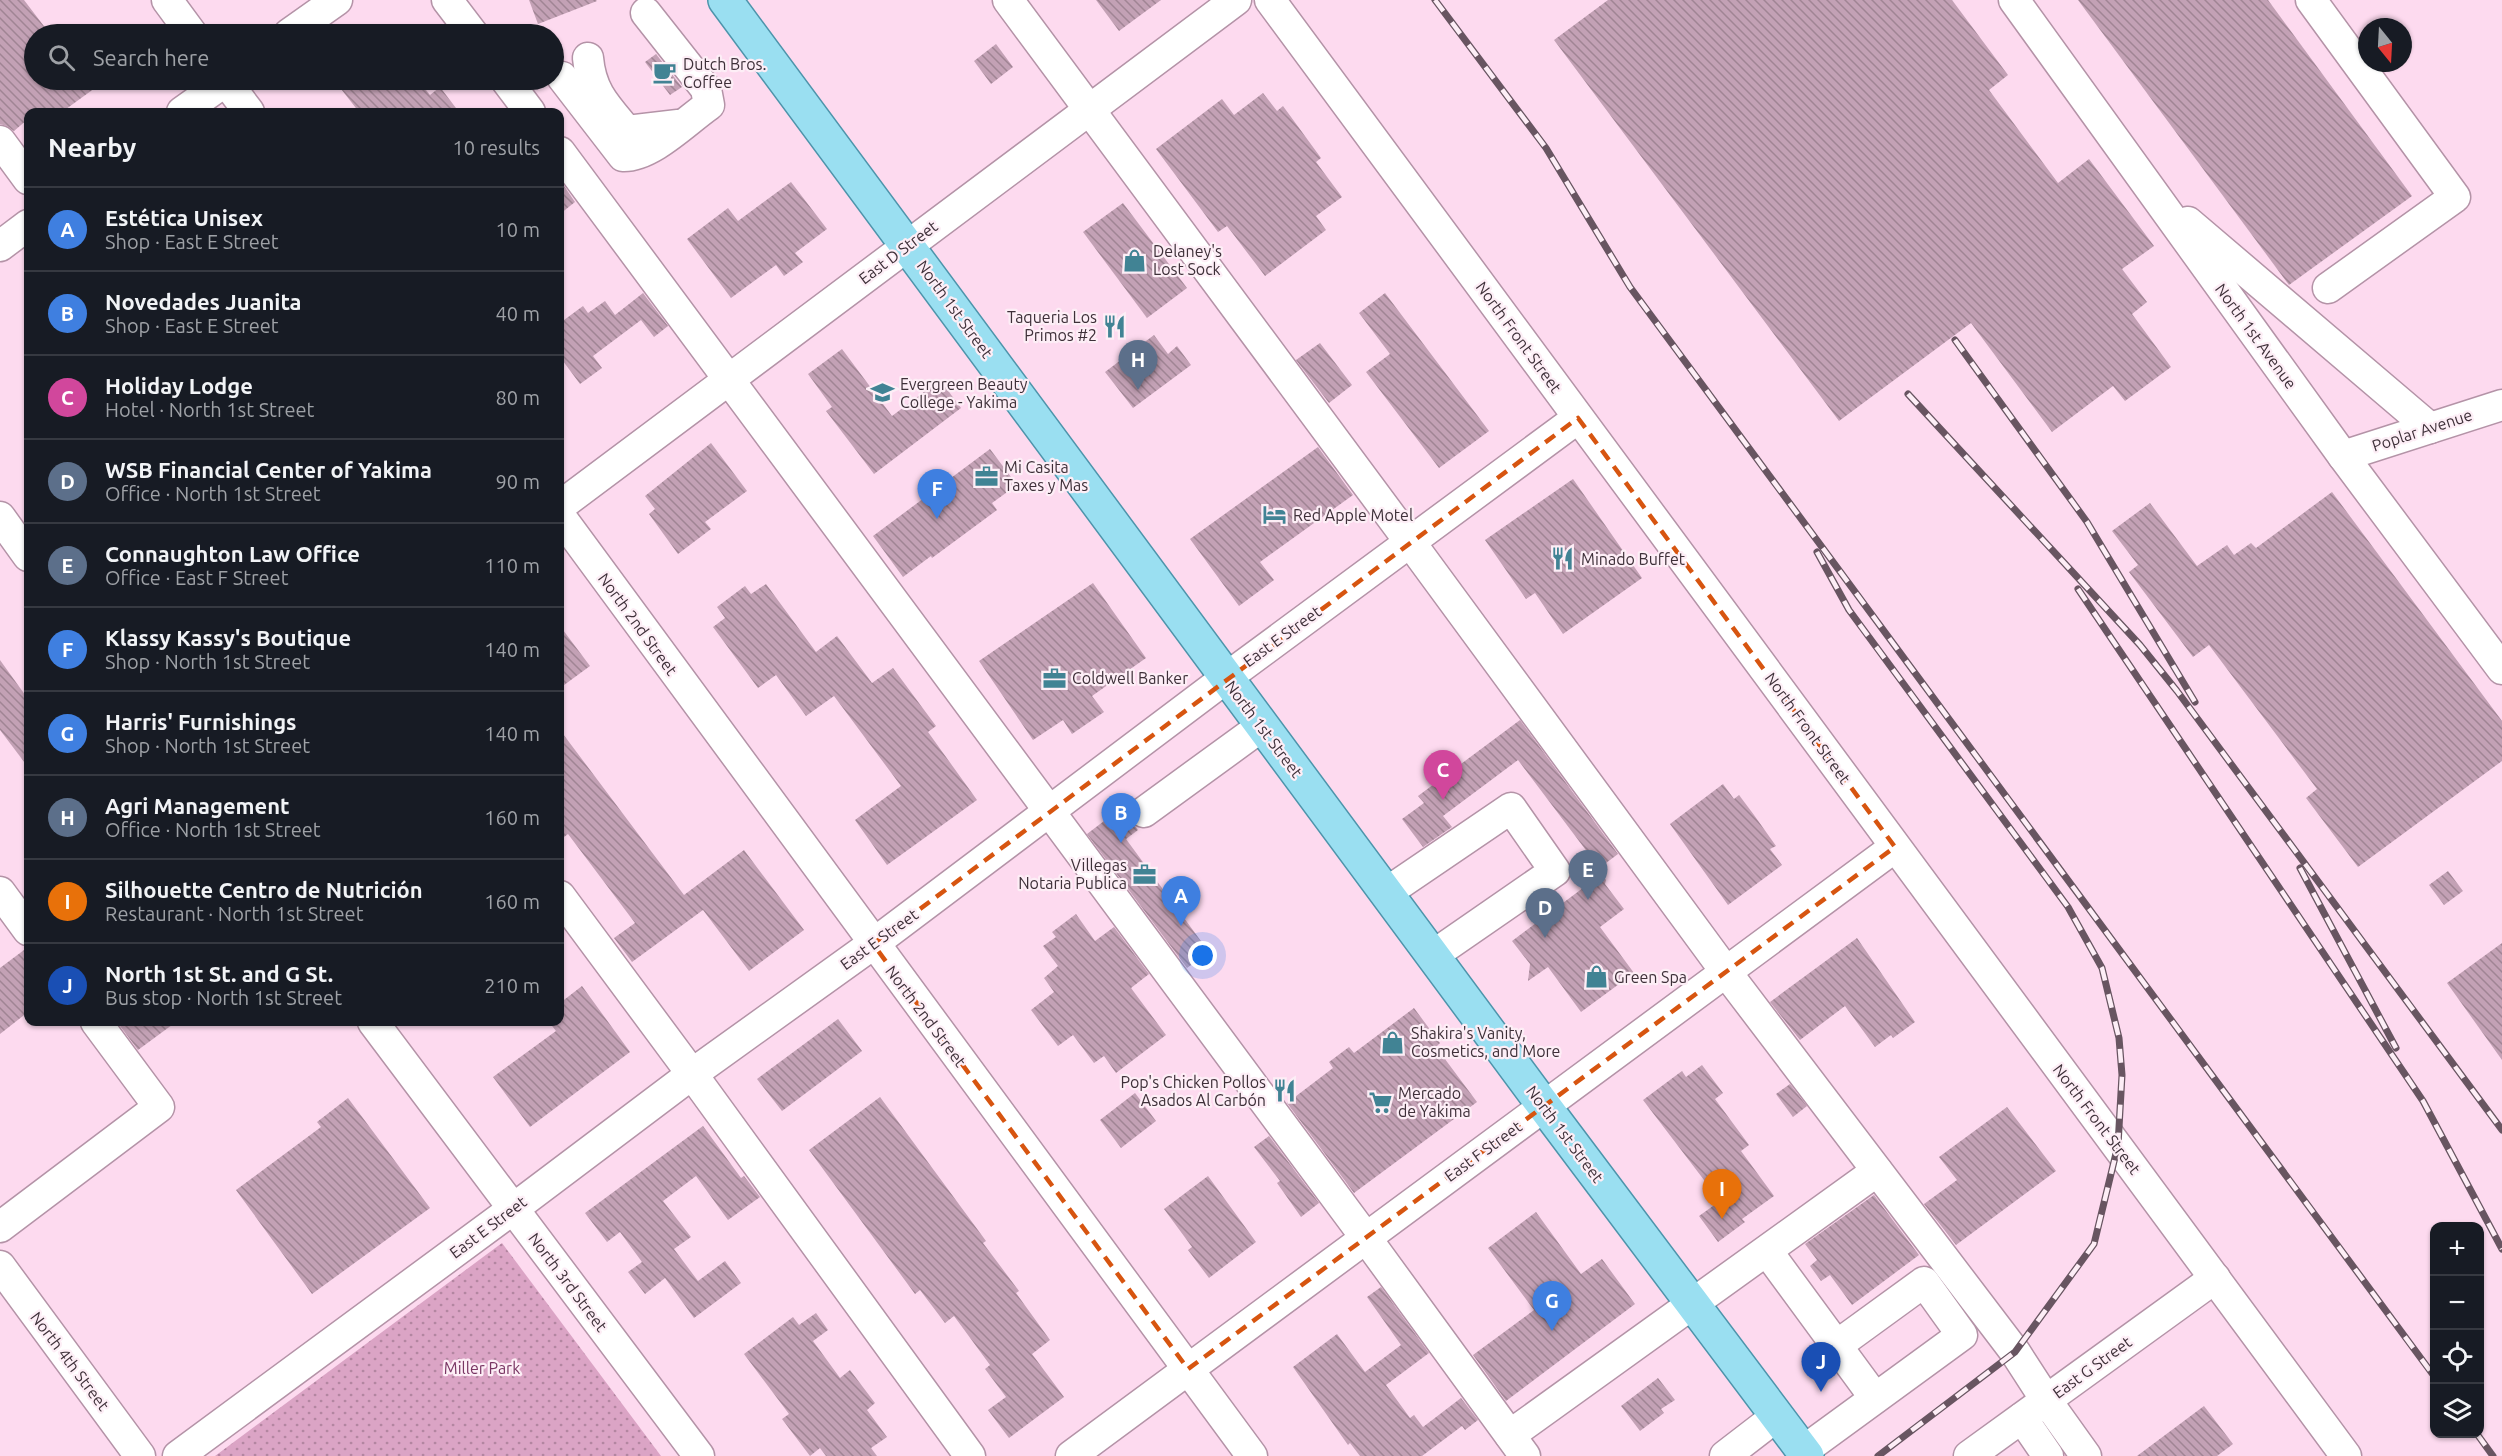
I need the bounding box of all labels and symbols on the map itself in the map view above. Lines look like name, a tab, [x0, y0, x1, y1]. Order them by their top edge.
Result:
north arrow	[2358, 18, 2412, 72]
place label: Dutch Bros. Coffee	[683, 55, 766, 91]
cafe icon: Dutch Bros. Coffee	[652, 60, 678, 86]
street label: East D Street	[855, 216, 941, 287]
place label: Delaney's Lost Sock	[1153, 242, 1222, 278]
shop icon: Delaney's Lost Sock	[1122, 247, 1148, 273]
street label: North 1st Street	[913, 257, 997, 362]
street label: North Front Street	[1473, 278, 1566, 397]
street label: North 1st Avenue	[2212, 280, 2300, 392]
place label: Taqueria Los Primos #2	[1007, 308, 1097, 344]
restaurant icon: Taqueria Los Primos #2	[1102, 313, 1128, 339]
pin: H	[1118, 340, 1158, 390]
place label: Evergreen Beauty College - Yakima	[900, 375, 1028, 411]
school or university icon: Evergreen Beauty College - Yakima	[869, 380, 895, 406]
street label: Poplar Avenue	[2370, 405, 2474, 455]
place label: Mi Casita Taxes y Mas	[1004, 458, 1088, 494]
office icon: Mi Casita Taxes y Mas	[973, 463, 999, 489]
pin: F	[918, 470, 956, 519]
hotel icon: Red Apple Motel	[1262, 502, 1288, 528]
place label: Red Apple Motel	[1293, 506, 1413, 524]
restaurant icon: Minado Buffet	[1550, 546, 1576, 572]
place label: Minado Buffet	[1581, 550, 1686, 568]
street label: North 2nd Street	[595, 569, 681, 679]
street label: East E Street	[1240, 601, 1325, 670]
office icon: Coldwell Banker	[1041, 665, 1067, 691]
place label: Coldwell Banker	[1072, 669, 1188, 687]
street label: North Front Street	[1762, 669, 1855, 788]
street label: North 1st Street	[1222, 677, 1307, 782]
pin: C	[1424, 750, 1462, 800]
pin: B	[1102, 794, 1140, 843]
pin: E	[1568, 850, 1608, 900]
place label: Villegas Notaria Publica	[1018, 856, 1127, 892]
office icon: Villegas Notaria Publica	[1132, 861, 1158, 887]
pin: A	[1162, 876, 1200, 926]
pin: D	[1526, 888, 1564, 938]
street label: East E Street	[837, 904, 922, 973]
your location	[1188, 941, 1217, 970]
street label: North 2nd Street	[882, 962, 970, 1071]
shop icon: Green Spa	[1583, 964, 1609, 990]
place label: Green Spa	[1614, 968, 1687, 986]
place label: Shakira's Vanity, Cosmetics, and More	[1411, 1024, 1560, 1060]
shop icon: Shakira's Vanity, Cosmetics, and More	[1380, 1029, 1406, 1055]
street label: North Front Street	[2050, 1060, 2145, 1178]
place label: Pop's Chicken Pollos Asados Al Carbón	[1121, 1073, 1266, 1109]
restaurant icon: Pop's Chicken Pollos Asados Al Carbón	[1271, 1078, 1297, 1104]
street label: North 1st Street	[1523, 1082, 1608, 1187]
place label: Mercado de Yakima	[1398, 1084, 1471, 1120]
supermarket icon: Mercado de Yakima	[1367, 1089, 1393, 1115]
street label: East F Street	[1441, 1117, 1526, 1185]
pin: I	[1702, 1170, 1742, 1219]
street label: East E Street	[446, 1192, 530, 1262]
street label: North 3rd Street	[525, 1229, 611, 1335]
pin: G	[1532, 1282, 1572, 1331]
street label: North 4th Street	[27, 1308, 113, 1414]
street label: East G Street	[2049, 1332, 2135, 1402]
pin: J	[1802, 1342, 1840, 1392]
park label: Miller Park	[444, 1359, 520, 1377]

